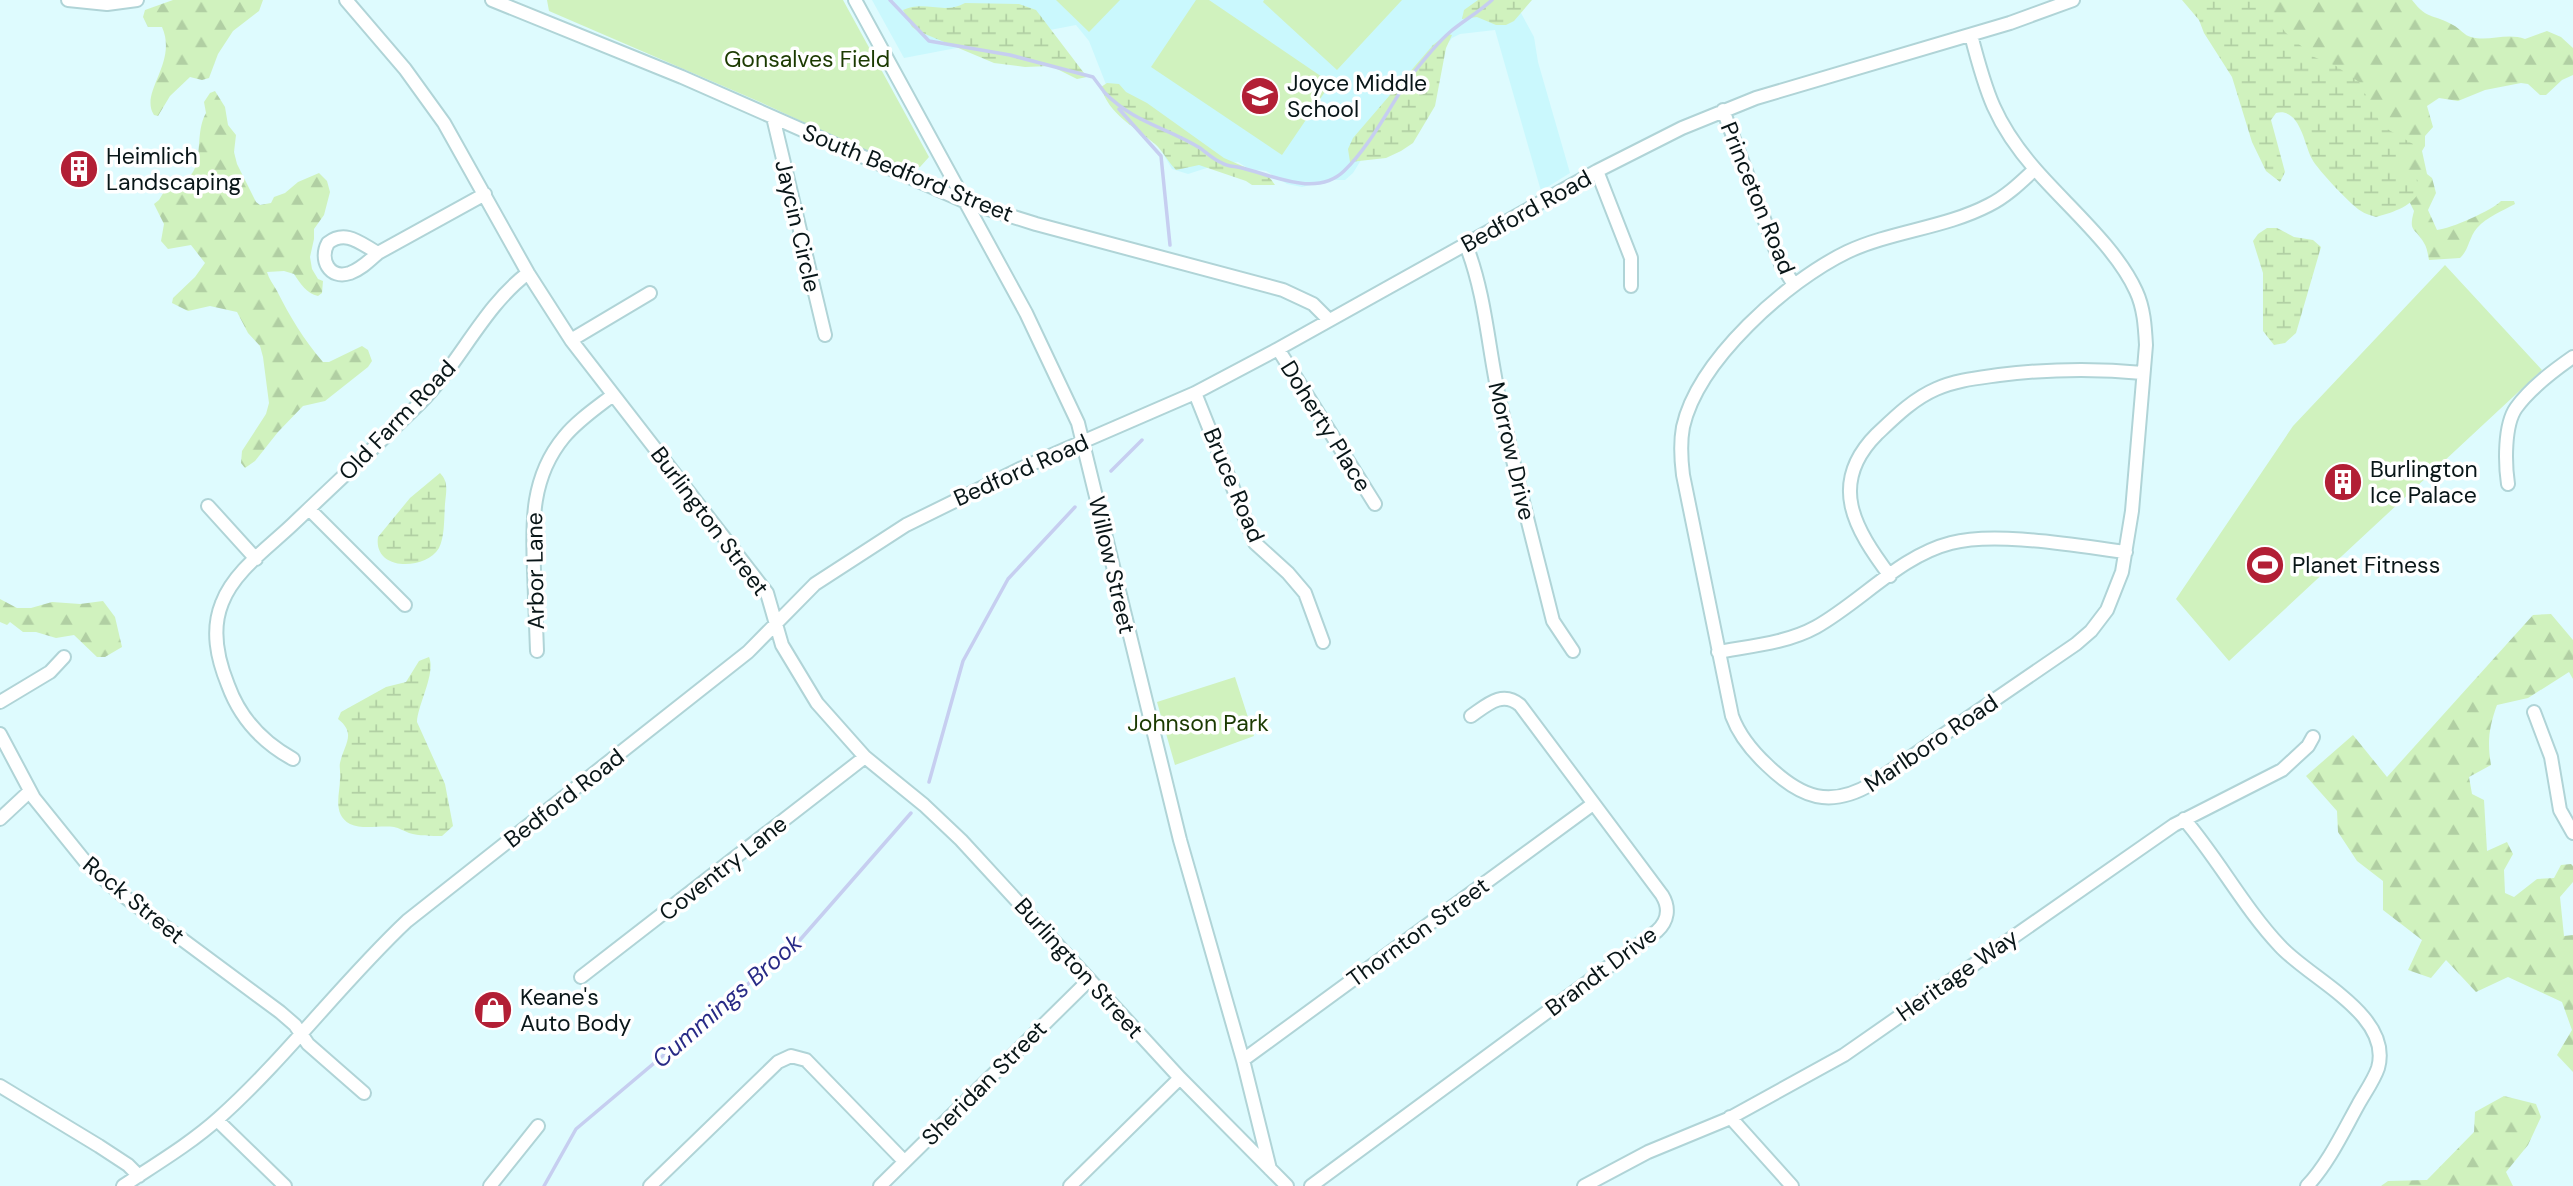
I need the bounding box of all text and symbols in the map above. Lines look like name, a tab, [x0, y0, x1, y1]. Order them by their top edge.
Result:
park label: Gonsalves Field	[724, 44, 890, 74]
place label: Joyce Middle School	[1287, 68, 1427, 124]
school or university icon: Joyce Middle School	[1239, 75, 1281, 117]
street label: South Bedford Street	[798, 117, 1018, 229]
street label: Princeton Road	[1714, 117, 1802, 279]
place label: Heimlich Landscaping	[106, 141, 242, 197]
building icon: Heimlich Landscaping	[58, 148, 100, 190]
street label: Jaycin Circle	[768, 157, 828, 295]
street label: Bedford Road	[1456, 163, 1596, 259]
street label: Old Farm Road	[332, 353, 462, 487]
street label: Doherty Place	[1274, 355, 1378, 497]
street label: Morrow Drive	[1482, 379, 1542, 523]
street label: Bruce Road	[1196, 423, 1272, 547]
street label: Bedford Road	[949, 427, 1093, 513]
street label: Burlington Street	[644, 440, 776, 602]
place label: Burlington Ice Palace	[2370, 454, 2478, 510]
building icon: Burlington Ice Palace	[2322, 461, 2364, 503]
street label: Willow Street	[1082, 493, 1142, 637]
street label: Arbor Lane	[519, 512, 551, 630]
sports icon: Planet Fitness	[2244, 544, 2286, 586]
place label: Planet Fitness	[2292, 550, 2440, 580]
street label: Marlboro Road	[1858, 687, 2004, 799]
park label: Johnson Park	[1127, 708, 1269, 738]
street label: Bedford Road	[498, 742, 630, 854]
street label: Coventry Lane	[653, 809, 793, 927]
street label: Rock Street	[77, 850, 191, 950]
street label: Thornton Street	[1341, 870, 1495, 994]
street label: Burlington Street	[1008, 891, 1150, 1045]
street label: Brandt Drive	[1539, 919, 1663, 1023]
street label: Heritage Way	[1890, 922, 2024, 1028]
water label: Cummings Brook	[645, 926, 809, 1074]
place label: Keane's Auto Body	[520, 982, 632, 1038]
shop icon: Keane's Auto Body	[472, 989, 514, 1031]
street label: Sheridan Street	[915, 1014, 1053, 1152]

